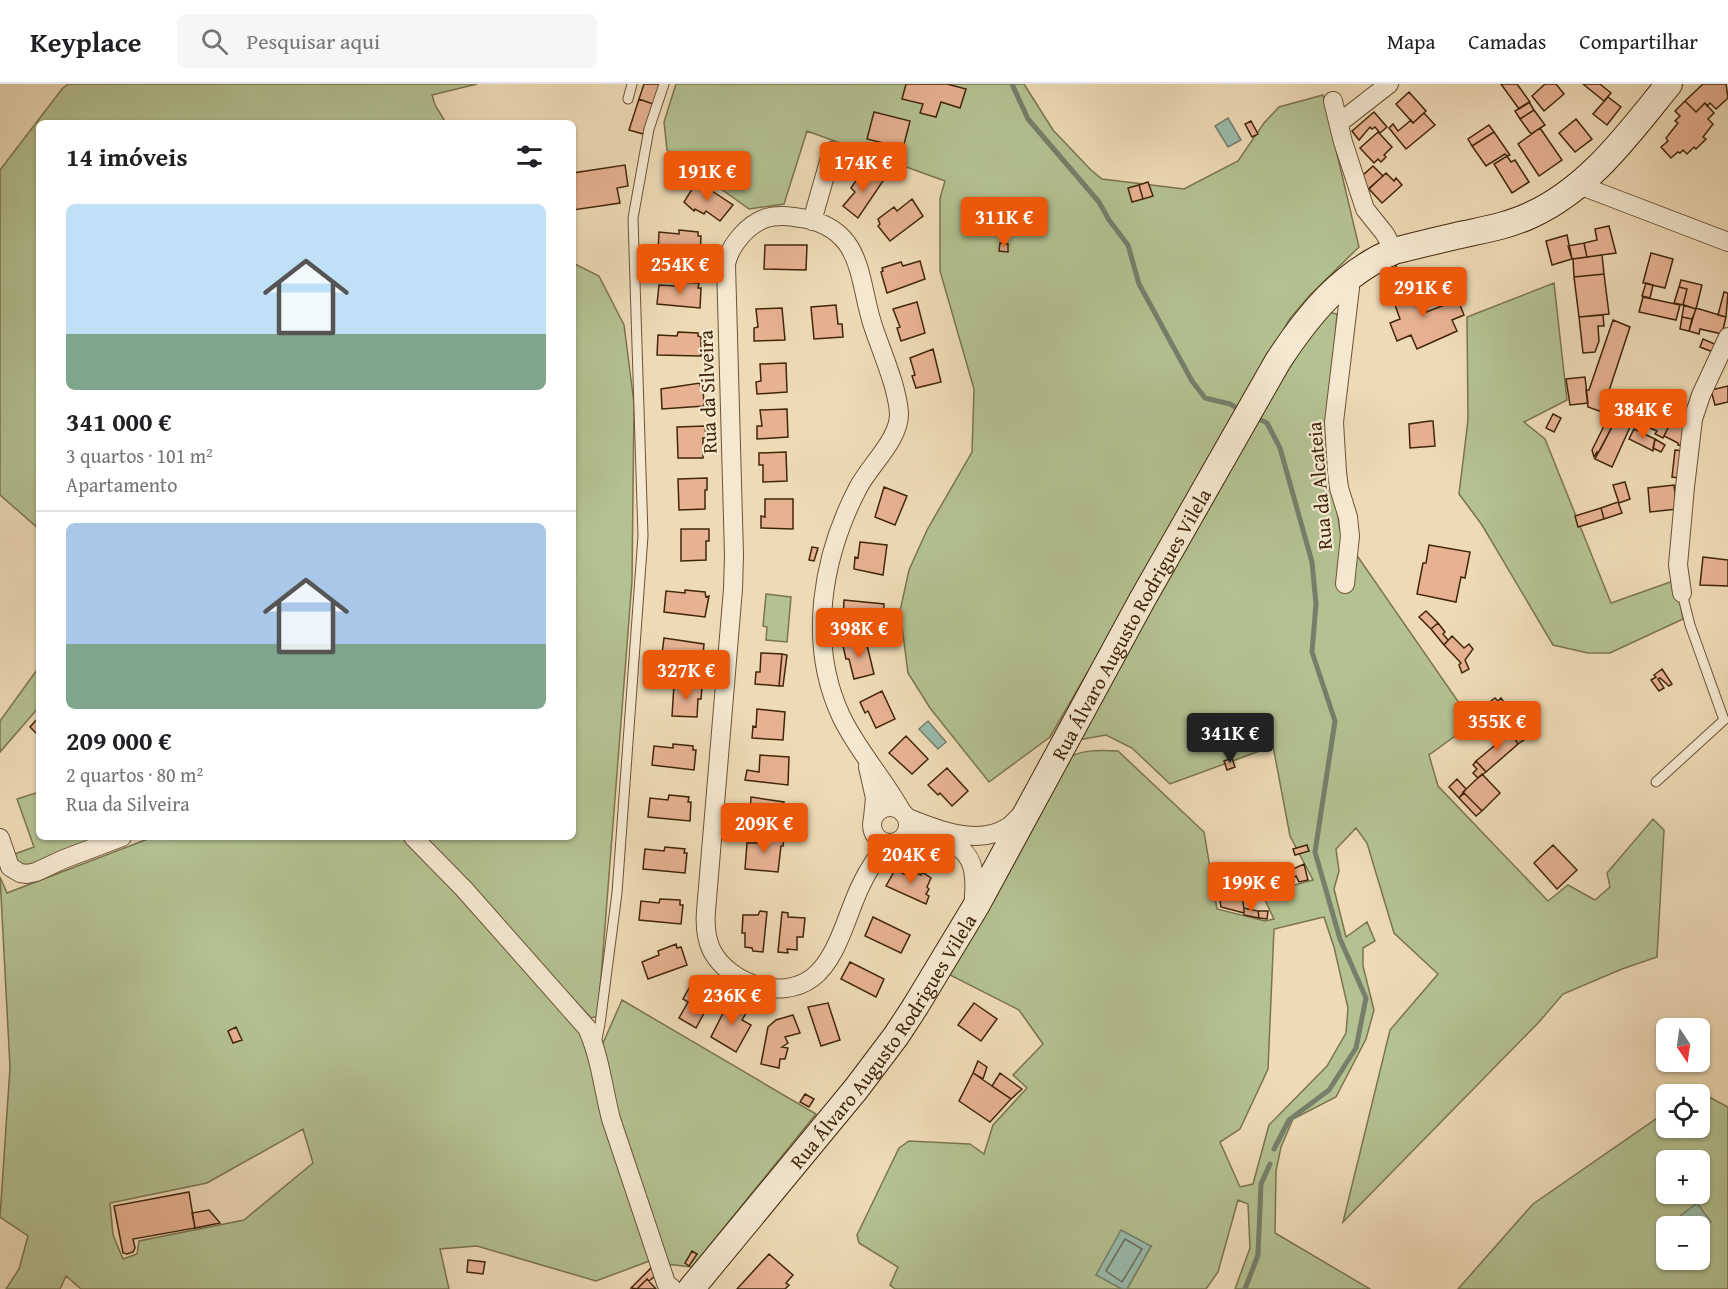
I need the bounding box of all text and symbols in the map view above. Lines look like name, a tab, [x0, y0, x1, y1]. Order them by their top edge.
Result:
search box	[177, 14, 597, 68]
text: Keyplace	[30, 21, 141, 62]
icon: search	[198, 25, 231, 58]
text: Pesquisar aqui	[246, 25, 380, 57]
text: Mapa	[1387, 26, 1435, 57]
text: Camadas	[1468, 26, 1546, 57]
text: Compartilhar	[1579, 26, 1698, 57]
text: 14 imóveis	[66, 137, 188, 176]
icon: filters	[513, 140, 546, 173]
pin: 174K €	[814, 142, 912, 193]
text: 174K €	[834, 147, 892, 176]
pin: 191K €	[658, 151, 756, 202]
text: 191K €	[678, 156, 736, 185]
pin: 311K €	[955, 197, 1053, 248]
text: 311K €	[975, 202, 1033, 231]
icon: home	[252, 243, 360, 351]
pin: 254K €	[631, 244, 729, 295]
text: 254K €	[651, 249, 709, 278]
pin: 291K €	[1374, 267, 1472, 318]
text: 291K €	[1394, 272, 1452, 301]
street label: Rua da Silveira	[690, 329, 724, 454]
pin: 384K €	[1594, 389, 1692, 440]
text: 384K €	[1614, 394, 1672, 423]
text: 341 000 €	[66, 402, 172, 441]
street label: Rua da Alcateia	[1299, 420, 1339, 551]
text: 3 quartos · 101 m²	[66, 441, 213, 470]
text: Apartamento	[66, 470, 177, 499]
street label: Rua Álvaro Augusto Rodrigues Vilela	[1044, 482, 1218, 765]
icon: home	[252, 562, 360, 670]
pin: 398K €	[810, 608, 908, 659]
text: 398K €	[830, 613, 888, 642]
pin: 327K €	[637, 650, 735, 701]
text: 327K €	[657, 655, 715, 684]
pin: 355K €	[1448, 701, 1546, 752]
text: 355K €	[1468, 706, 1526, 735]
pin: 341K €	[1181, 713, 1279, 764]
text: 341K €	[1201, 718, 1259, 747]
text: 209 000 €	[66, 721, 172, 760]
text: 2 quartos · 80 m²	[66, 760, 203, 789]
text: Rua da Silveira	[66, 789, 190, 818]
pin: 209K €	[715, 803, 813, 854]
text: 209K €	[735, 808, 793, 837]
pin: 204K €	[862, 834, 960, 885]
text: 204K €	[882, 839, 940, 868]
pin: 199K €	[1202, 862, 1300, 913]
text: 199K €	[1222, 867, 1280, 896]
street label: Rua Álvaro Augusto Rodrigues Vilela	[782, 907, 983, 1174]
pin: 236K €	[683, 975, 781, 1026]
text: 236K €	[703, 980, 761, 1009]
north arrow	[1656, 1018, 1710, 1072]
map controls	[1656, 1018, 1710, 1270]
button: locate	[1656, 1084, 1710, 1138]
button: +	[1656, 1150, 1710, 1204]
button: −	[1656, 1216, 1710, 1270]

